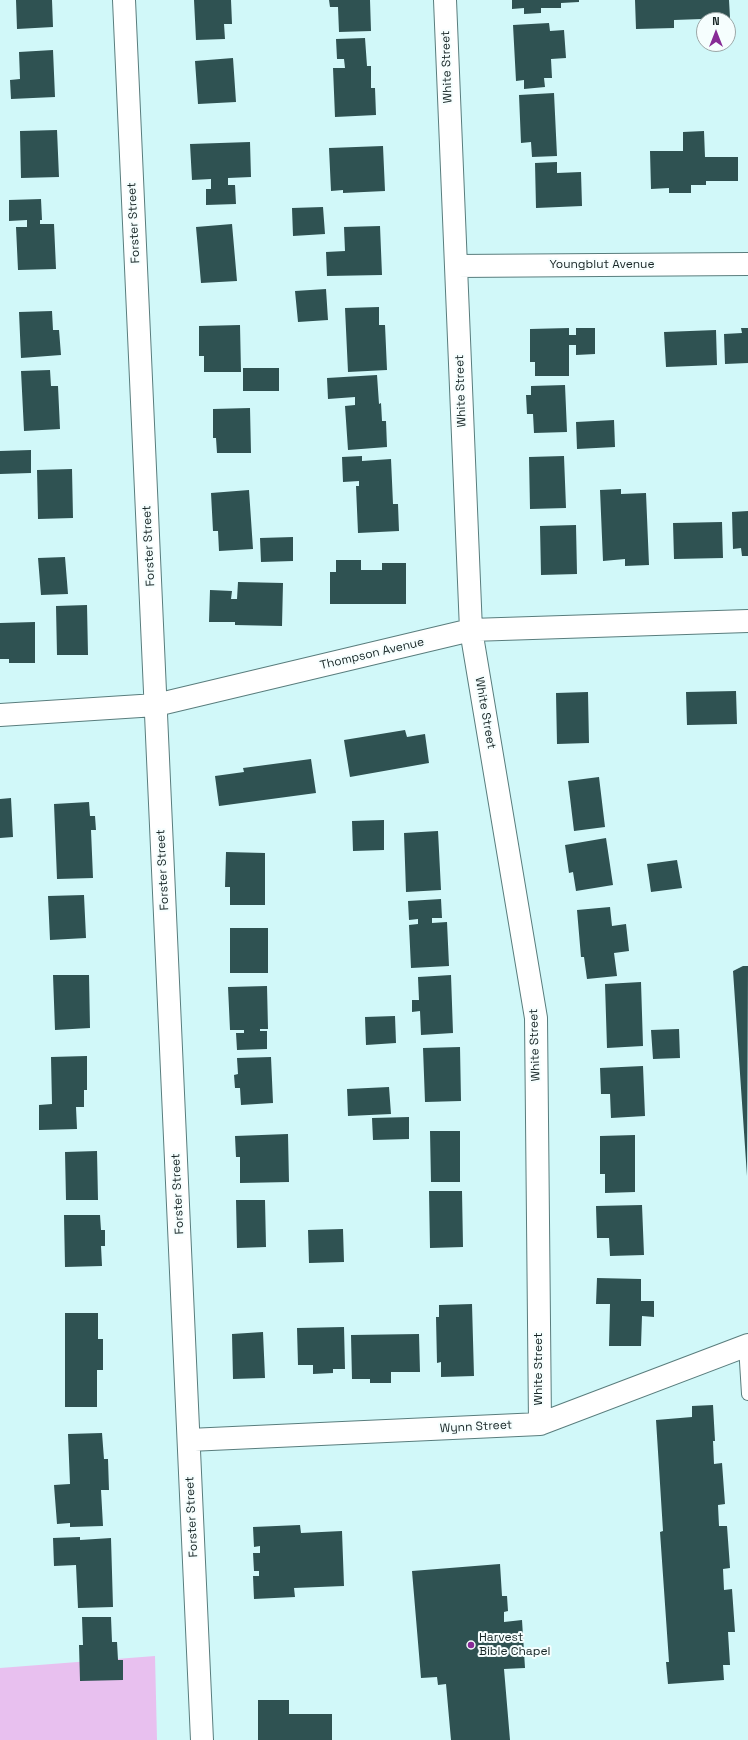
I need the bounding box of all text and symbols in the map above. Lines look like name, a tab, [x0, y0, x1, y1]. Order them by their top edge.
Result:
north arrow	[696, 12, 736, 52]
text: N	[712, 14, 720, 28]
street label: White Street	[439, 30, 455, 104]
street label: Forster Street	[125, 182, 143, 264]
street label: Youngblut Avenue	[549, 258, 655, 272]
street label: White Street	[453, 354, 469, 428]
street label: Forster Street	[140, 505, 158, 587]
street label: Thompson Avenue	[319, 635, 425, 673]
street label: White Street	[472, 676, 498, 750]
street label: Forster Street	[154, 829, 172, 911]
street label: White Street	[527, 1008, 543, 1082]
street label: Forster Street	[169, 1153, 187, 1235]
street label: White Street	[532, 1333, 546, 1405]
street label: Wynn Street	[440, 1418, 512, 1436]
street label: Forster Street	[183, 1476, 201, 1558]
place label: Harvest Bible Chapel	[479, 1631, 550, 1659]
marker: Harvest Bible Chapel	[466, 1640, 476, 1650]

